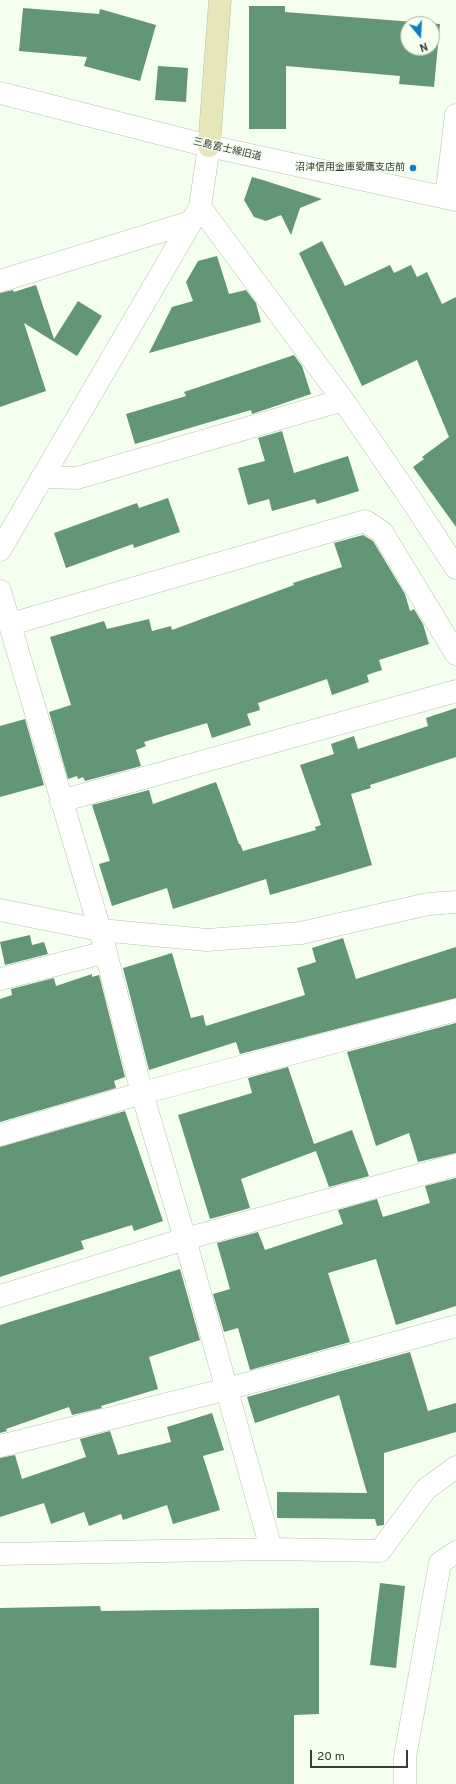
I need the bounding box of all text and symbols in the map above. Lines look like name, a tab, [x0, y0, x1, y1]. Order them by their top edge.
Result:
north arrow	[400, 16, 440, 56]
text: N	[417, 39, 429, 54]
street label: 三島富士線旧道	[192, 136, 262, 164]
place label: 沼津信用金庫愛鷹支店前	[295, 162, 405, 174]
marker: 沼津信用金庫愛鷹支店前	[408, 163, 418, 173]
scale bar	[312, 1742, 410, 1768]
text: 20 m	[317, 1749, 345, 1765]

